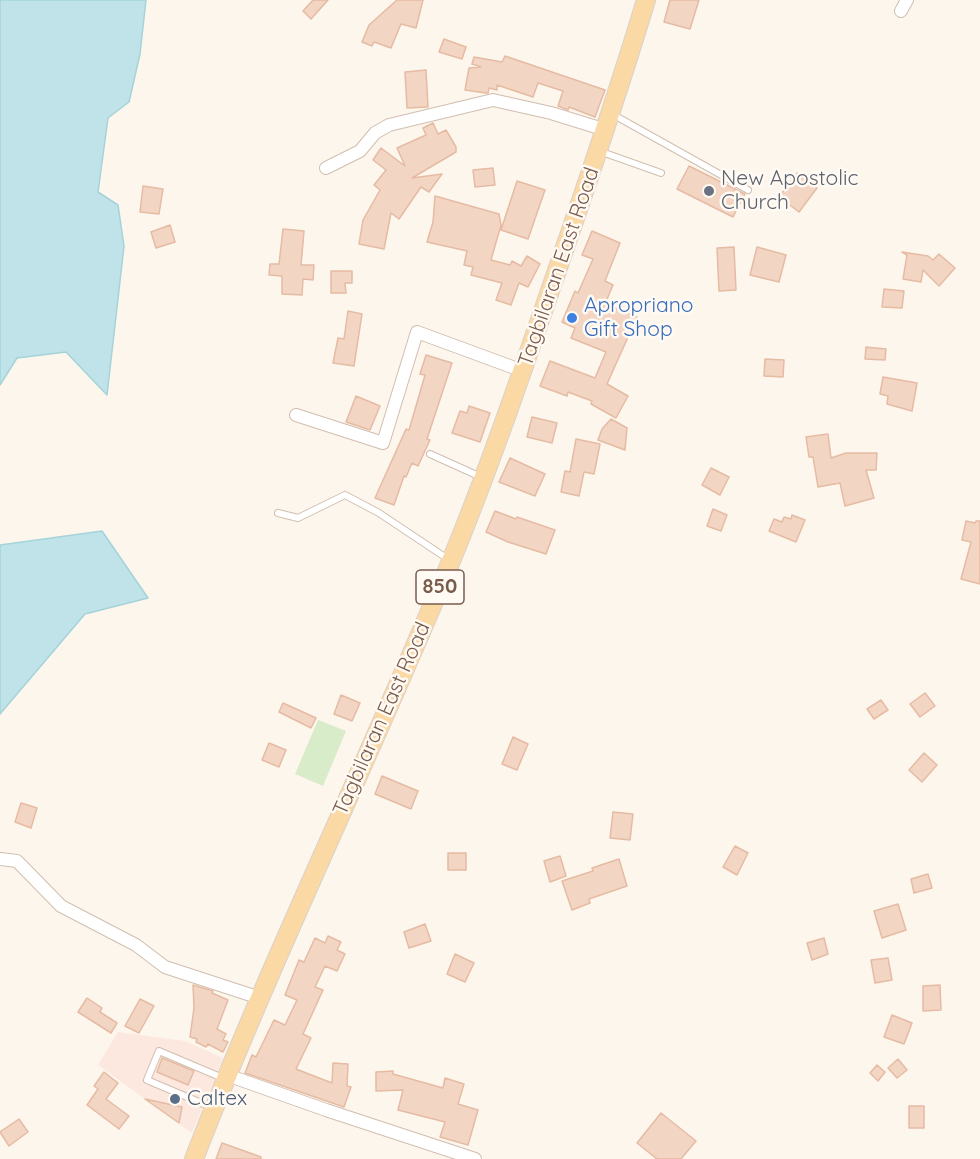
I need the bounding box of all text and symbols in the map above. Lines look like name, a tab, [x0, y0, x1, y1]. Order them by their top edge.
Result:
street label: Tagbilaran East Road	[513, 164, 605, 370]
place label: New Apostolic Church	[721, 166, 858, 216]
marker: New Apostolic Church	[702, 184, 716, 198]
place label: Apropriano Gift Shop	[584, 293, 693, 343]
marker: Apropriano Gift Shop	[565, 311, 579, 325]
road number: 850	[416, 570, 464, 604]
street label: Tagbilaran East Road	[328, 618, 436, 820]
place label: Caltex	[187, 1086, 247, 1112]
marker: Caltex	[168, 1092, 182, 1106]

